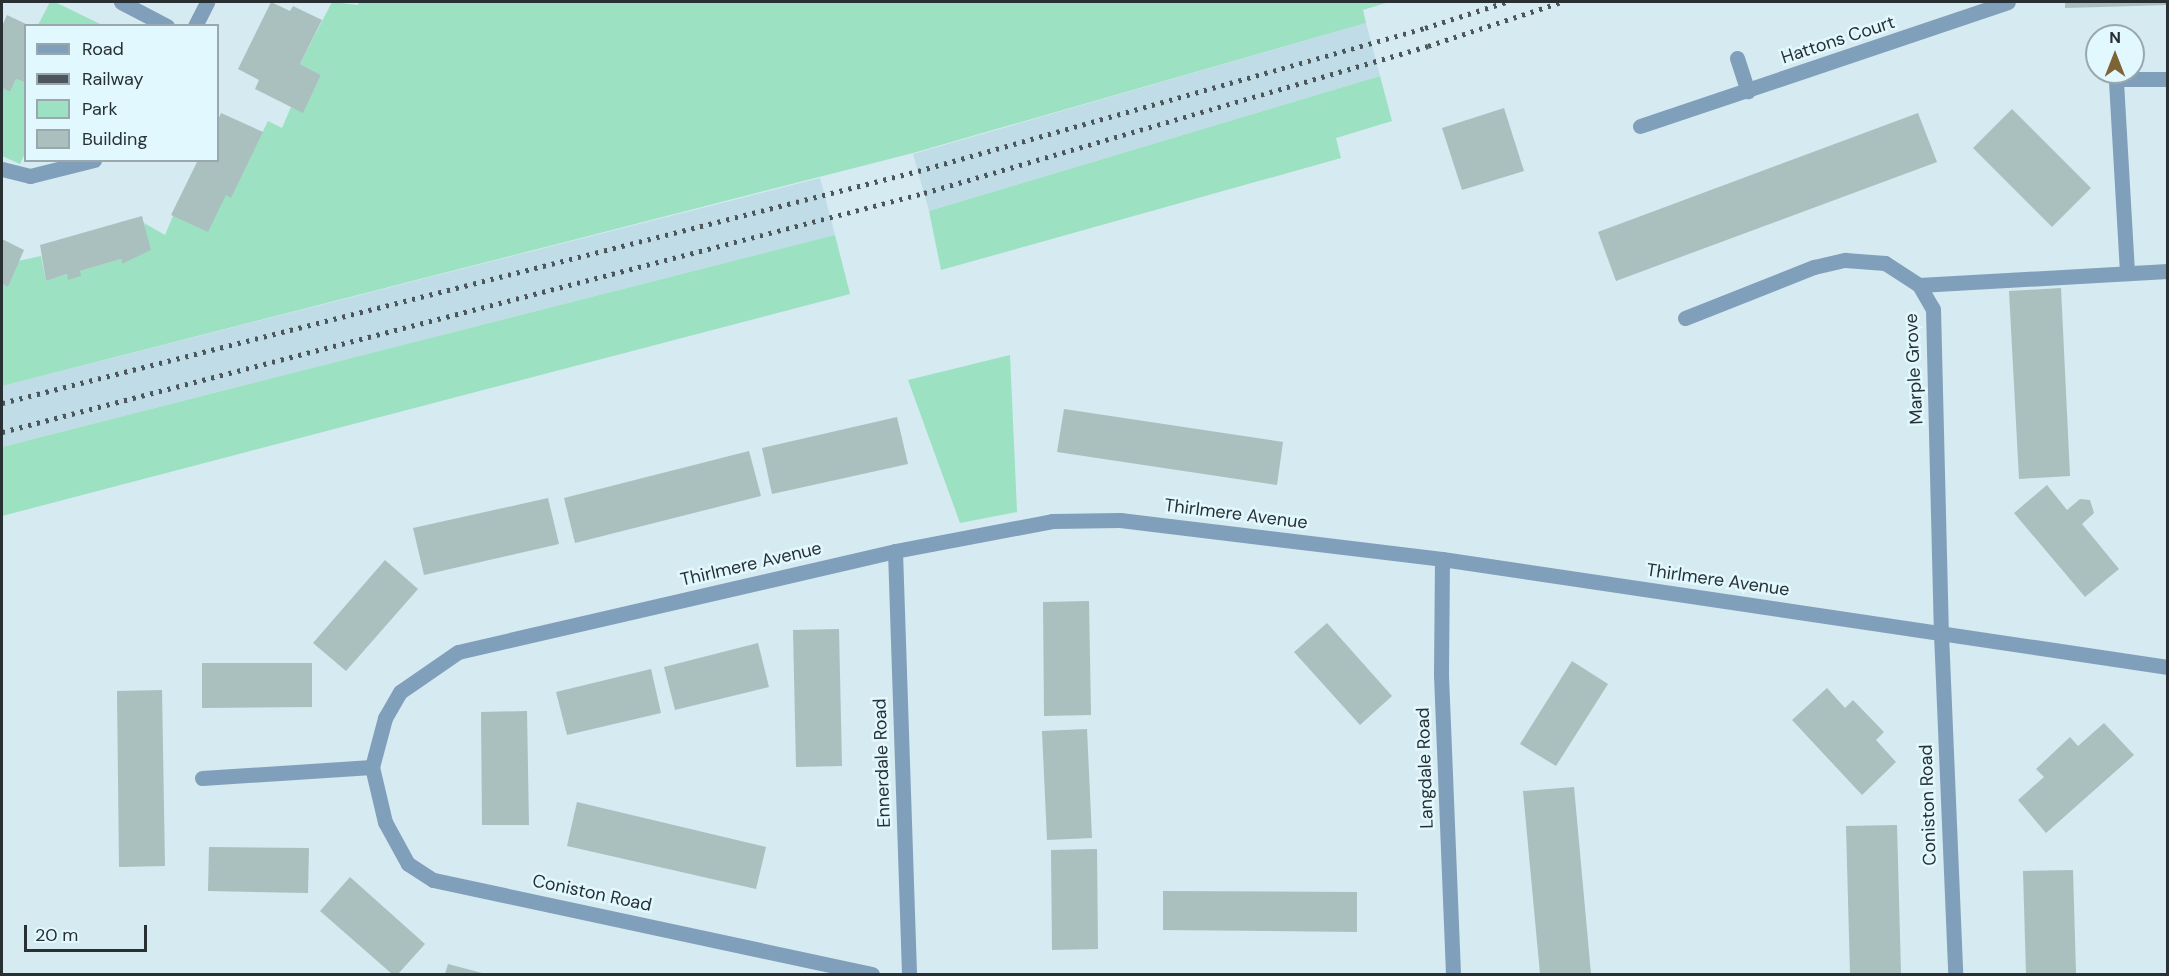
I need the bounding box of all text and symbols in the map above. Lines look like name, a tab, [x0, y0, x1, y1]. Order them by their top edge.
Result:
street label: Hattons Court	[1779, 11, 1897, 69]
legend	[24, 24, 219, 162]
north arrow	[2085, 24, 2145, 84]
text: N	[2109, 27, 2121, 48]
text: Road	[82, 37, 124, 61]
text: Railway	[82, 67, 144, 91]
text: Park	[82, 97, 118, 121]
text: Building	[82, 127, 147, 151]
street label: Marple Grove	[1900, 313, 1928, 425]
street label: Thirlmere Avenue	[1163, 494, 1309, 534]
street label: Thirlmere Avenue	[678, 537, 824, 591]
street label: Thirlmere Avenue	[1645, 559, 1791, 601]
street label: Ennerdale Road	[869, 698, 895, 828]
street label: Langdale Road	[1412, 707, 1438, 829]
street label: Coniston Road	[1915, 744, 1941, 866]
street label: Coniston Road	[530, 870, 654, 916]
scale bar	[27, 913, 150, 951]
text: 20 m	[35, 923, 78, 947]

